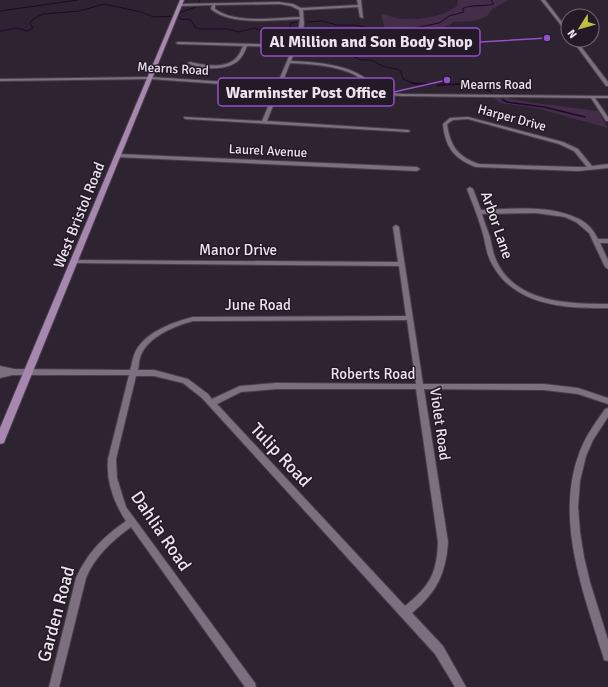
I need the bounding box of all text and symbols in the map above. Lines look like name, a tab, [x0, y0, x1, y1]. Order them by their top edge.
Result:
north arrow	[560, 8, 600, 48]
text: N	[565, 27, 580, 41]
callout: Al Million and Son Body Shop	[261, 28, 480, 56]
text: Al Million and Son Body Shop	[269, 32, 473, 52]
street label: Mearns Road	[137, 59, 209, 79]
street label: Mearns Road	[460, 77, 532, 93]
callout: Warminster Post Office	[218, 78, 394, 106]
text: Warminster Post Office	[226, 83, 386, 103]
street label: Harper Drive	[476, 101, 548, 135]
street label: Laurel Avenue	[228, 141, 308, 161]
street label: West Bristol Road	[50, 159, 108, 271]
street label: Arbor Lane	[477, 189, 517, 261]
street label: Manor Drive	[199, 241, 277, 259]
street label: June Road	[225, 296, 291, 314]
street label: Roberts Road	[330, 365, 416, 383]
street label: Violet Road	[426, 387, 454, 461]
street label: Tulip Road	[246, 418, 316, 492]
street label: Dahlia Road	[126, 487, 196, 575]
street label: Garden Road	[33, 564, 79, 664]

